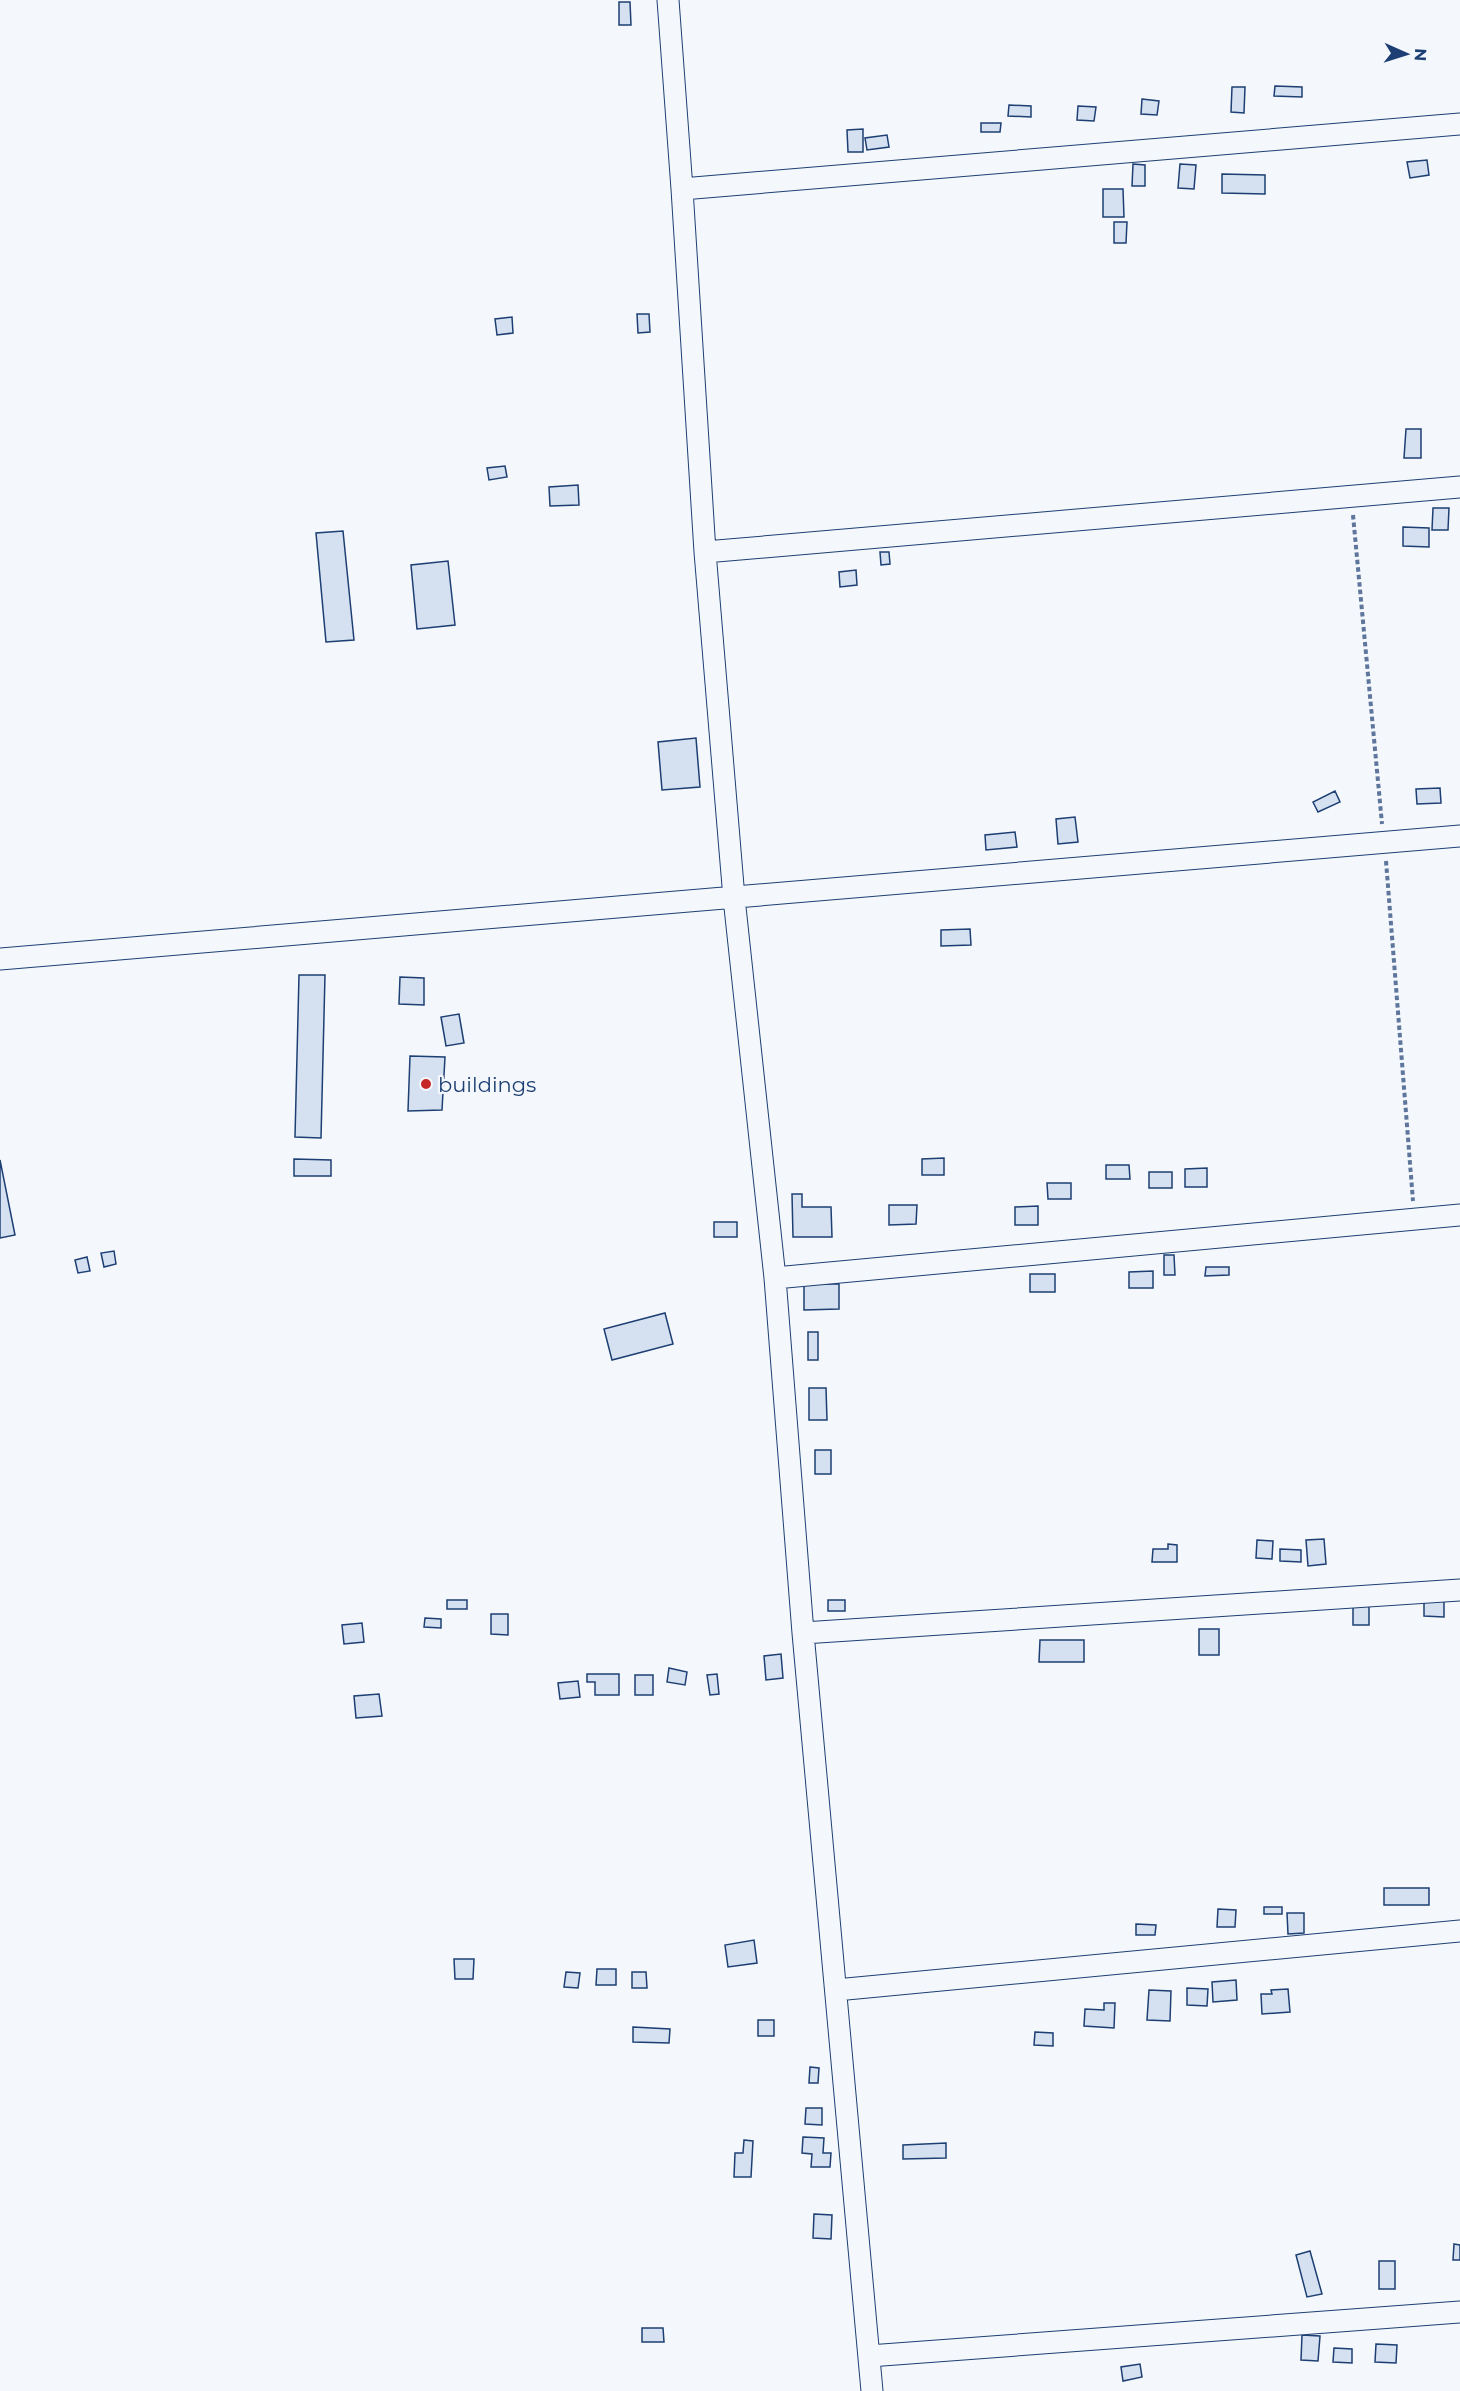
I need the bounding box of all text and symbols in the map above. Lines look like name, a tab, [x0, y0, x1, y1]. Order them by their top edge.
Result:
north arrow	[1376, 24, 1436, 84]
text: N	[1411, 48, 1430, 62]
place label: buildings	[438, 1072, 536, 1097]
marker: buildings	[419, 1077, 433, 1091]

